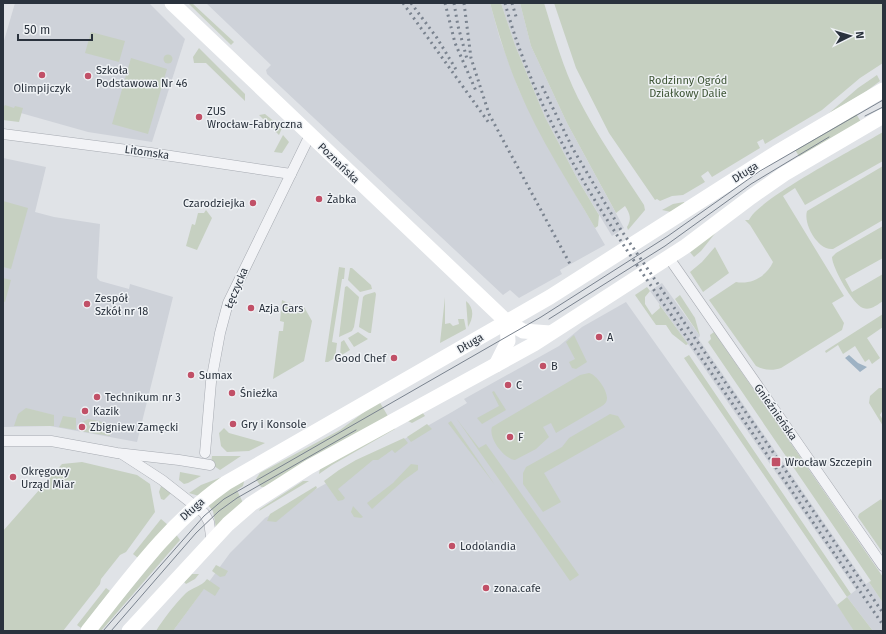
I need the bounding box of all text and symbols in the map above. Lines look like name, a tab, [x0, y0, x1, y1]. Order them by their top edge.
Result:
scale bar	[18, 16, 92, 42]
north arrow	[830, 16, 870, 56]
text: 50 m	[24, 23, 50, 37]
text: N	[853, 31, 866, 39]
place label: Szkoła Podstawowa Nr 46	[96, 64, 188, 90]
marker: Olimpijczyk	[37, 70, 47, 80]
marker: Szkoła Podstawowa Nr 46	[83, 71, 93, 81]
park label: Rodzinny Ogród Działkowy Dalie	[649, 74, 727, 100]
place label: Olimpijczyk	[13, 82, 71, 95]
place label: ZUS Wrocław-Fabryczna	[207, 105, 302, 131]
marker: ZUS Wrocław-Fabryczna	[194, 112, 204, 122]
street label: Poznańska	[315, 140, 362, 186]
street label: Litomska	[124, 143, 170, 162]
street label: Długa	[730, 159, 761, 185]
place label: Żabka	[327, 192, 357, 206]
marker: Żabka	[314, 194, 324, 204]
place label: Czarodziejka	[183, 197, 245, 210]
marker: Czarodziejka	[248, 198, 258, 208]
street label: Łęczycka	[222, 266, 251, 311]
place label: Zespół Szkół nr 18	[95, 292, 148, 318]
marker: Zespół Szkół nr 18	[82, 299, 92, 309]
place label: Azja Cars	[259, 302, 303, 315]
marker: Azja Cars	[246, 303, 256, 313]
street label: Długa	[455, 331, 486, 356]
place label: A	[607, 331, 614, 344]
marker: A	[594, 332, 604, 342]
place label: Good Chef	[335, 352, 387, 365]
marker: Good Chef	[389, 353, 399, 363]
place label: B	[551, 360, 558, 373]
marker: B	[538, 361, 548, 371]
place label: Sumax	[199, 369, 233, 382]
marker: Sumax	[186, 370, 196, 380]
place label: C	[516, 379, 522, 392]
marker: C	[503, 380, 513, 390]
street label: Gnieźnieńska	[751, 382, 800, 443]
place label: Śnieżka	[240, 386, 278, 400]
marker: Śnieżka	[227, 388, 237, 398]
place label: Technikum nr 3	[105, 391, 181, 404]
marker: Technikum nr 3	[92, 392, 102, 402]
place label: Kazik	[93, 405, 119, 418]
marker: Kazik	[80, 406, 90, 416]
place label: Gry i Konsole	[241, 418, 306, 431]
marker: Gry i Konsole	[228, 419, 238, 429]
place label: Zbigniew Zamęcki	[90, 421, 178, 434]
marker: Zbigniew Zamęcki	[77, 422, 87, 432]
place label: F	[518, 431, 524, 444]
marker: F	[505, 432, 515, 442]
marker: Wrocław Szczepin	[770, 456, 782, 468]
place label: Wrocław Szczepin	[785, 456, 872, 469]
place label: Okręgowy Urząd Miar	[21, 465, 75, 491]
marker: Okręgowy Urząd Miar	[8, 472, 18, 482]
street label: Długa	[177, 495, 207, 524]
place label: Lodolandia	[460, 540, 516, 553]
marker: Lodolandia	[447, 541, 457, 551]
place label: zona.cafe	[494, 582, 541, 595]
marker: zona.cafe	[481, 583, 491, 593]

